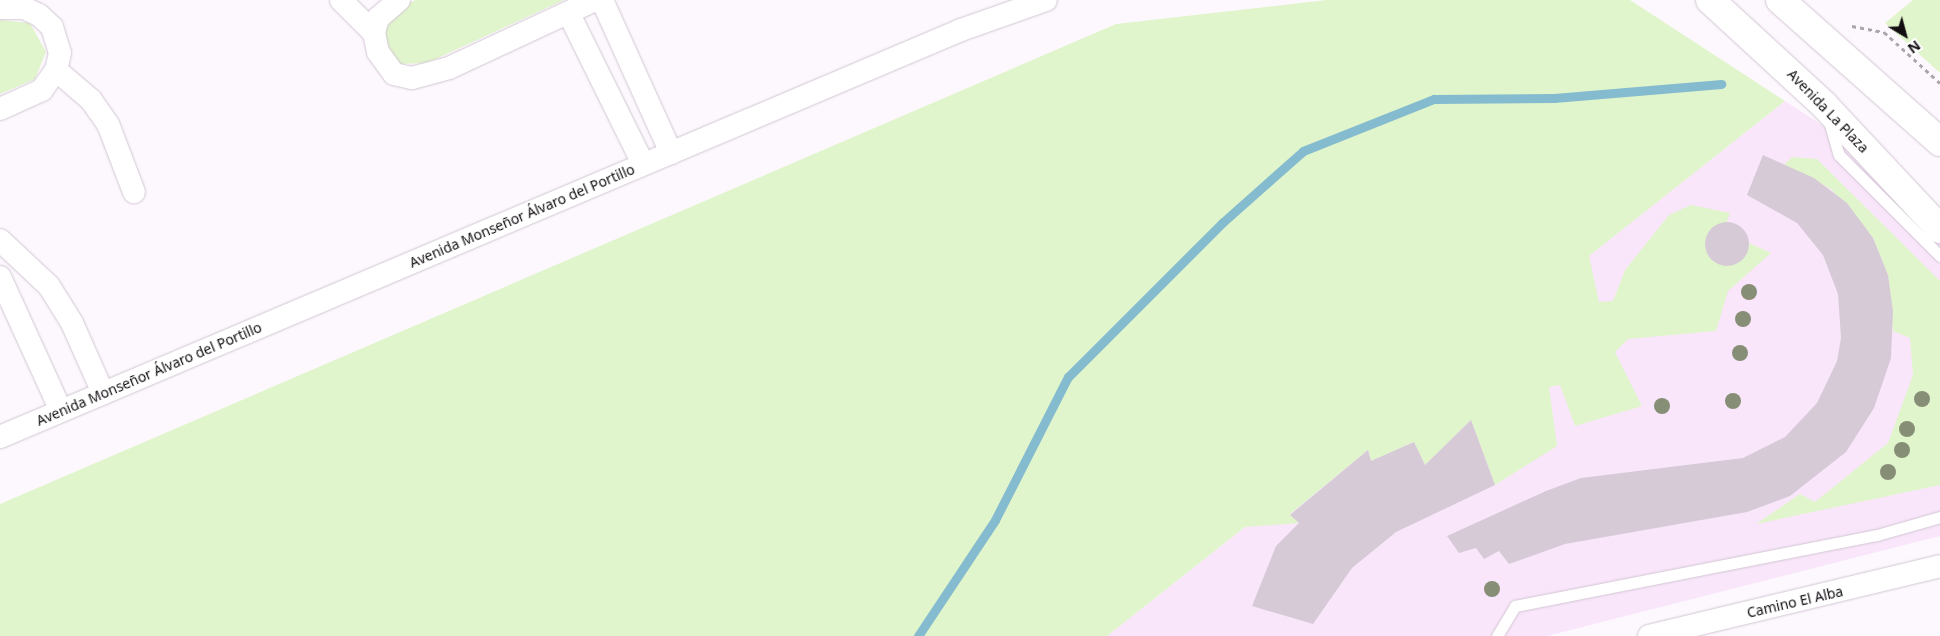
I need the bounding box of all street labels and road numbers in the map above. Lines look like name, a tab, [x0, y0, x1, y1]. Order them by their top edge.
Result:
street label: Avenida La Plaza	[1784, 66, 1872, 156]
street label: Avenida Monseñor Álvaro del Portillo	[407, 161, 637, 271]
street label: Avenida Monseñor Álvaro del Portillo	[34, 319, 264, 429]
street label: Camino El Alba	[1745, 583, 1845, 621]

